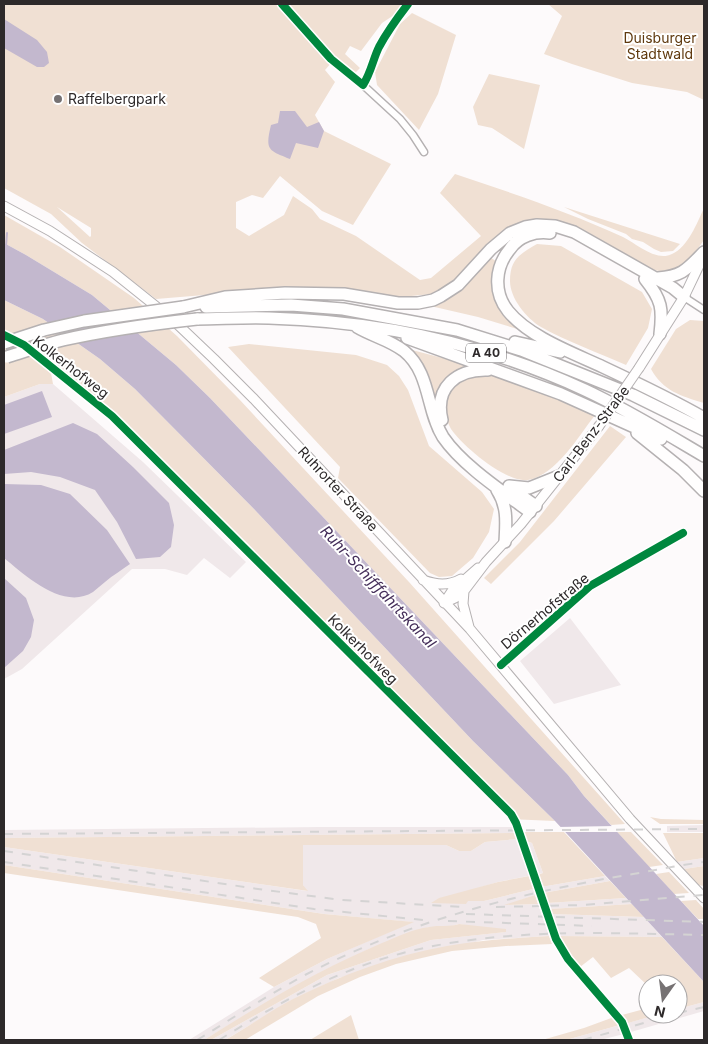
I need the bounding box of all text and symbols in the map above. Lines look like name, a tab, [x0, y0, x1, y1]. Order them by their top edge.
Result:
park label: Duisburger Stadtwald	[623, 29, 697, 62]
place label: Raffelbergpark	[68, 90, 166, 107]
marker: Raffelbergpark	[52, 93, 64, 105]
street label: Kolkerhofweg	[30, 332, 113, 402]
road number: A 40	[466, 343, 506, 362]
street label: Carl-Benz-Straße	[549, 382, 632, 485]
street label: Ruhrorter Straße	[295, 443, 382, 535]
water label: Ruhr-Schifffahrtskanal	[317, 521, 440, 652]
street label: Dörnerhofstraße	[497, 569, 592, 652]
street label: Kolkerhofweg	[325, 610, 402, 687]
north arrow	[638, 974, 688, 1024]
text: N	[653, 1003, 667, 1022]

